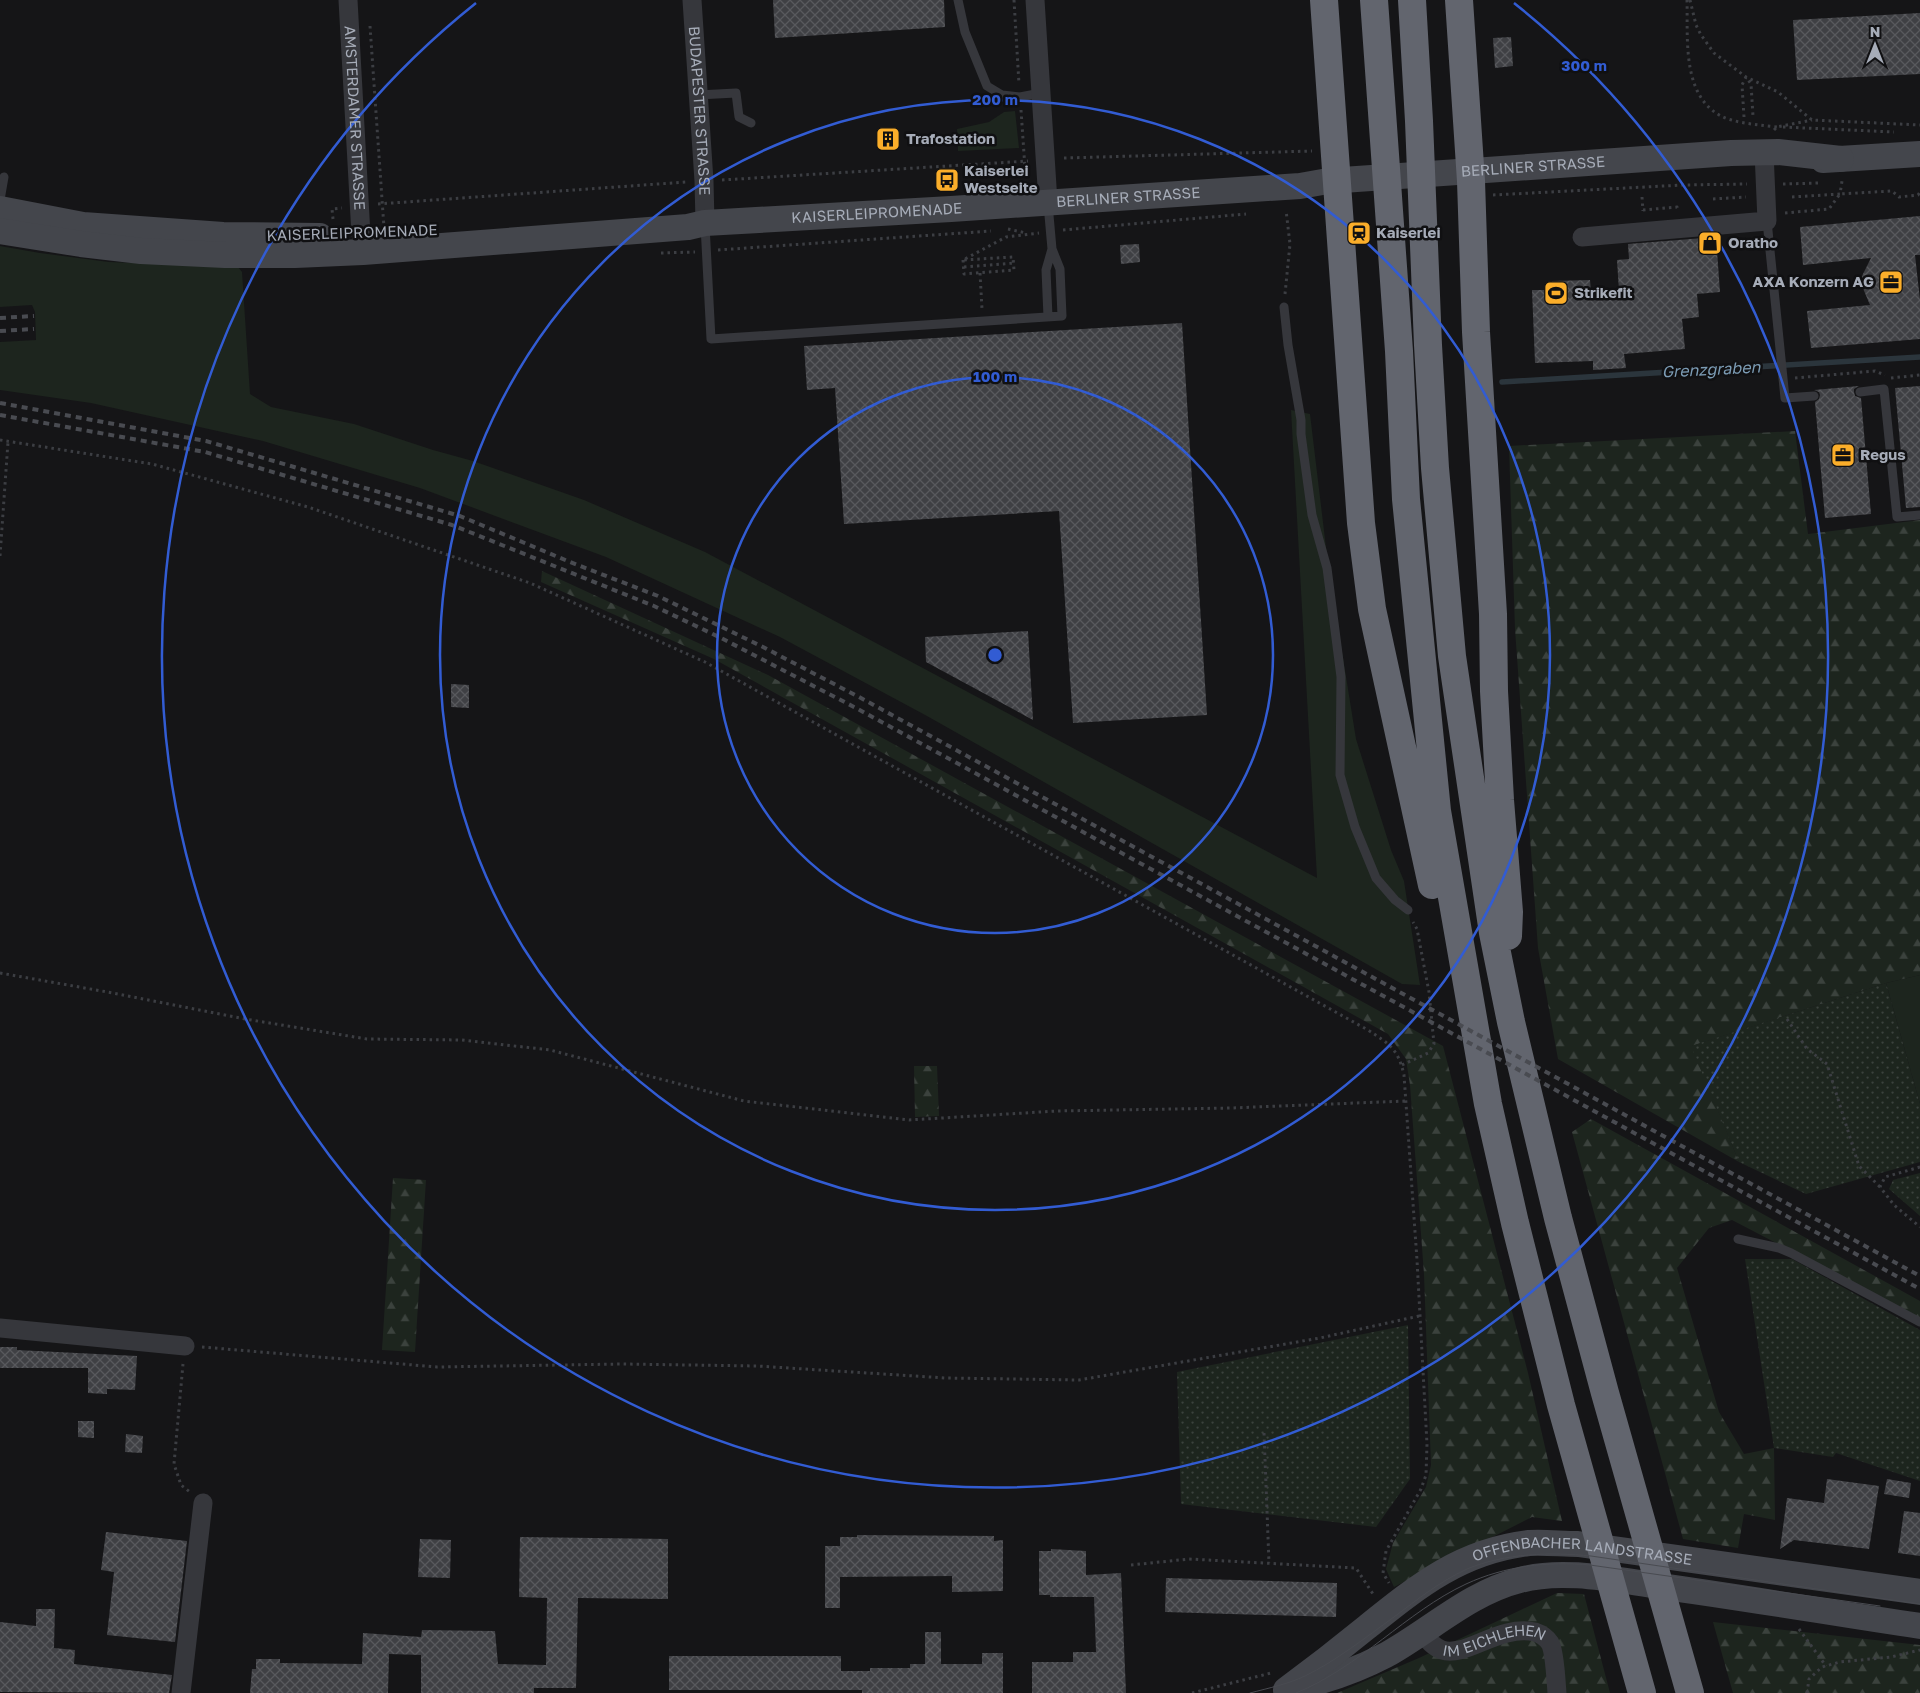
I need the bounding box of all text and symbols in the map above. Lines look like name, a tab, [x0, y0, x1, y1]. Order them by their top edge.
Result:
north arrow	[1850, 20, 1900, 70]
text: N	[1870, 23, 1880, 40]
street label: AMSTERDAMER STRASSE	[341, 25, 370, 210]
street label: BUDAPESTER STRASSE	[686, 26, 714, 195]
text: 300 m	[1561, 56, 1607, 74]
text: 200 m	[972, 90, 1018, 108]
building icon: Trafostation	[875, 126, 901, 152]
place label: Trafostation	[906, 129, 995, 147]
street label: BERLINER STRASSE	[1460, 152, 1606, 180]
place label: Kaiserlei Westseite	[964, 161, 1038, 196]
bus stop icon: Kaiserlei Westseite	[934, 167, 960, 193]
street label: BERLINER STRASSE	[1055, 183, 1201, 210]
street label: KAISERLEIPROMENADE	[791, 198, 963, 226]
street label: KAISERLEIPROMENADE	[266, 220, 438, 244]
station icon: Kaiserlei	[1346, 220, 1372, 246]
place label: Kaiserlei	[1376, 223, 1441, 241]
shop icon: Oratho	[1697, 230, 1723, 256]
place label: Oratho	[1728, 233, 1778, 251]
office icon: AXA Konzern AG	[1878, 269, 1904, 295]
place label: AXA Konzern AG	[1753, 272, 1874, 290]
sports icon: Strikefit	[1543, 280, 1569, 306]
place label: Strikefit	[1574, 283, 1633, 301]
water label: Grenzgraben	[1661, 356, 1762, 382]
text: 100 m	[973, 367, 1017, 385]
office icon: Regus	[1830, 442, 1856, 468]
place label: Regus	[1860, 445, 1906, 463]
centre of rings	[986, 646, 1004, 664]
street label: OFFENBACHER LANDSTRASSE	[1469, 1533, 1693, 1568]
street label: IM EICHLEHEN	[1441, 1621, 1549, 1660]

